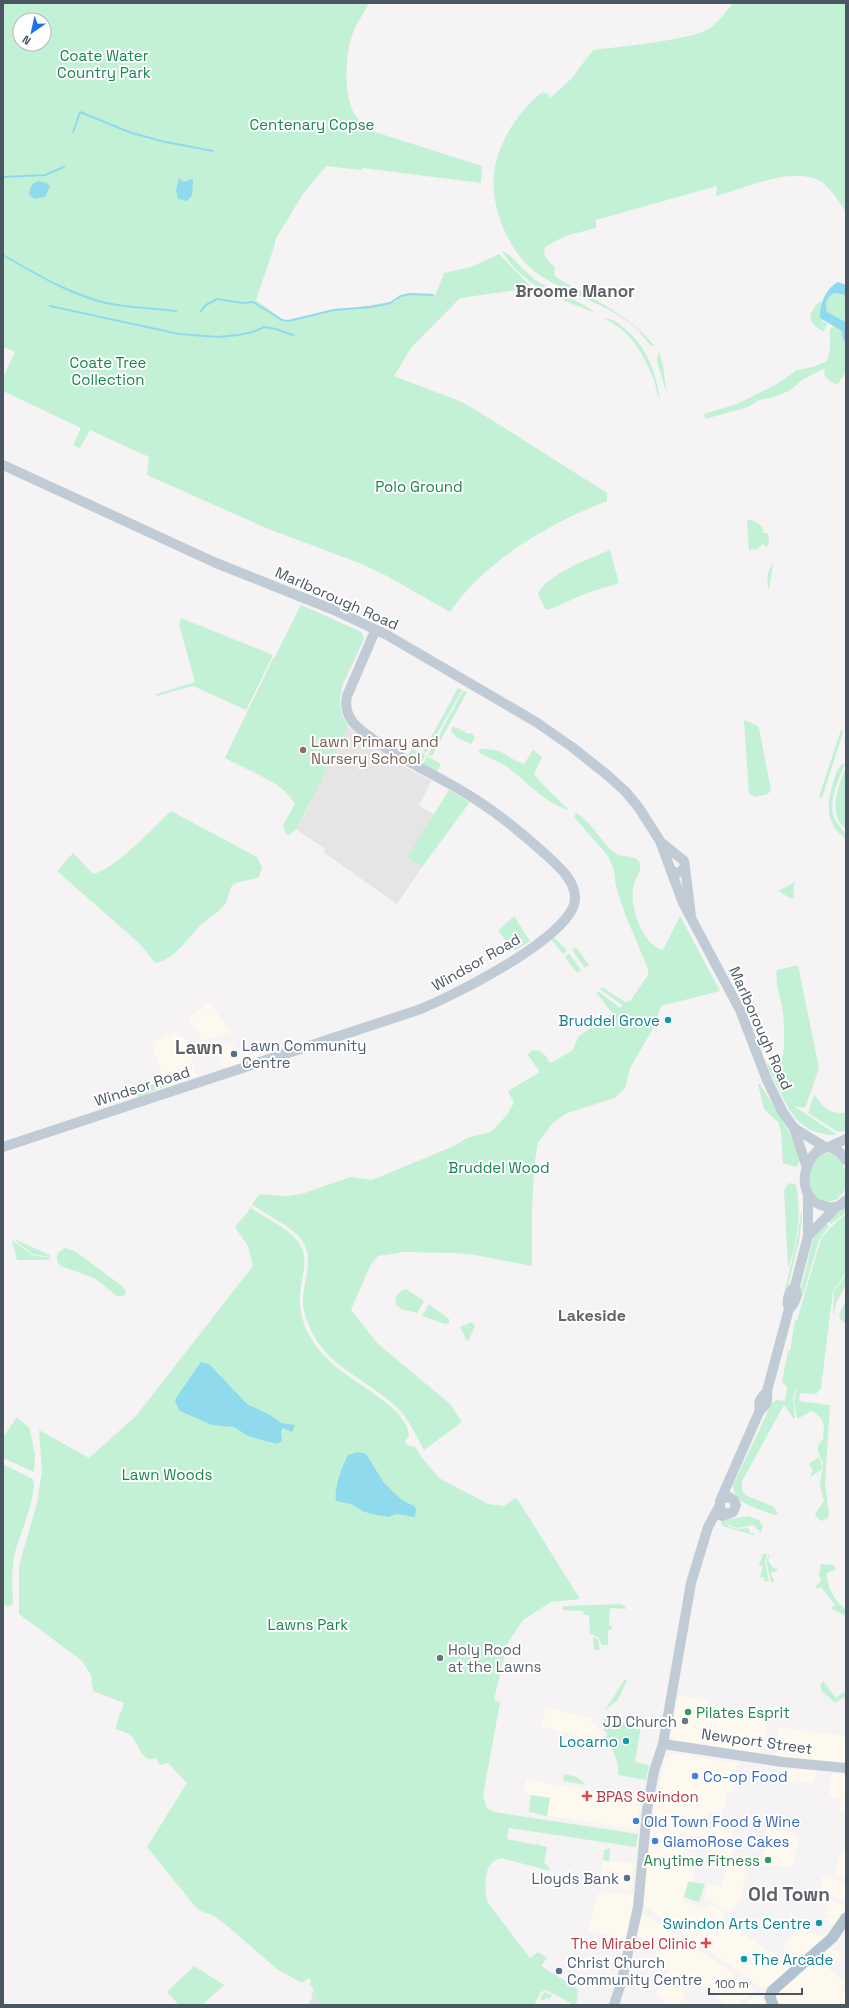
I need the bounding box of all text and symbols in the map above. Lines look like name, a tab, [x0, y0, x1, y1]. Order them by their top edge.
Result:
north arrow	[12, 12, 52, 52]
text: N	[19, 32, 33, 48]
park label: Coate Water Country Park	[57, 46, 151, 82]
park label: Centenary Copse	[250, 115, 375, 134]
district label: Broome Manor	[515, 280, 635, 302]
park label: Coate Tree Collection	[70, 353, 147, 389]
park label: Polo Ground	[375, 477, 463, 496]
street label: Marlborough Road	[272, 562, 402, 634]
place label: Lawn Primary and Nursery School	[311, 732, 439, 768]
marker: Lawn Primary and Nursery School	[298, 745, 308, 755]
street label: Windsor Road	[428, 929, 524, 995]
street label: Marlborough Road	[725, 963, 797, 1093]
place label: Bruddel Grove	[559, 1011, 660, 1030]
marker: Bruddel Grove	[663, 1015, 673, 1025]
district label: Lawn	[175, 1035, 223, 1060]
place label: Lawn Community Centre	[242, 1036, 366, 1072]
marker: Lawn Community Centre	[229, 1049, 239, 1059]
street label: Windsor Road	[92, 1062, 192, 1110]
park label: Bruddel Wood	[448, 1158, 550, 1177]
district label: Lakeside	[558, 1305, 626, 1326]
park label: Lawn Woods	[122, 1465, 212, 1484]
park label: Lawns Park	[268, 1615, 348, 1634]
place label: Holy Rood at the Lawns	[448, 1640, 542, 1676]
marker: Holy Rood at the Lawns	[435, 1653, 445, 1663]
place label: Pilates Esprit	[696, 1703, 790, 1722]
marker: Pilates Esprit	[683, 1707, 693, 1717]
place label: JD Church	[603, 1712, 677, 1731]
marker: JD Church	[680, 1716, 690, 1726]
street label: Newport Street	[700, 1724, 814, 1758]
place label: Locarno	[559, 1732, 618, 1751]
marker: Locarno	[621, 1736, 631, 1746]
place label: Co-op Food	[703, 1767, 788, 1786]
marker: Co-op Food	[690, 1771, 700, 1781]
place label: BPAS Swindon	[596, 1787, 699, 1806]
marker: BPAS Swindon	[581, 1790, 593, 1802]
place label: Old Town Food & Wine	[644, 1812, 800, 1831]
marker: Old Town Food & Wine	[631, 1816, 641, 1826]
place label: GlamoRose Cakes	[663, 1832, 790, 1851]
marker: GlamoRose Cakes	[650, 1836, 660, 1846]
place label: Anytime Fitness	[644, 1851, 760, 1870]
marker: Anytime Fitness	[763, 1855, 773, 1865]
place label: Lloyds Bank	[531, 1869, 619, 1888]
marker: Lloyds Bank	[622, 1873, 632, 1883]
district label: Old Town	[748, 1882, 830, 1907]
place label: Swindon Arts Centre	[663, 1914, 811, 1933]
marker: Swindon Arts Centre	[814, 1918, 824, 1928]
place label: The Mirabel Clinic	[571, 1934, 697, 1953]
marker: The Mirabel Clinic	[700, 1937, 712, 1949]
place label: The Arcade	[752, 1950, 833, 1969]
place label: Christ Church Community Centre	[567, 1953, 702, 1989]
marker: The Arcade	[739, 1954, 749, 1964]
marker: Christ Church Community Centre	[554, 1966, 564, 1976]
scale bar	[709, 1970, 802, 1996]
text: 100 m	[715, 1976, 749, 1992]

